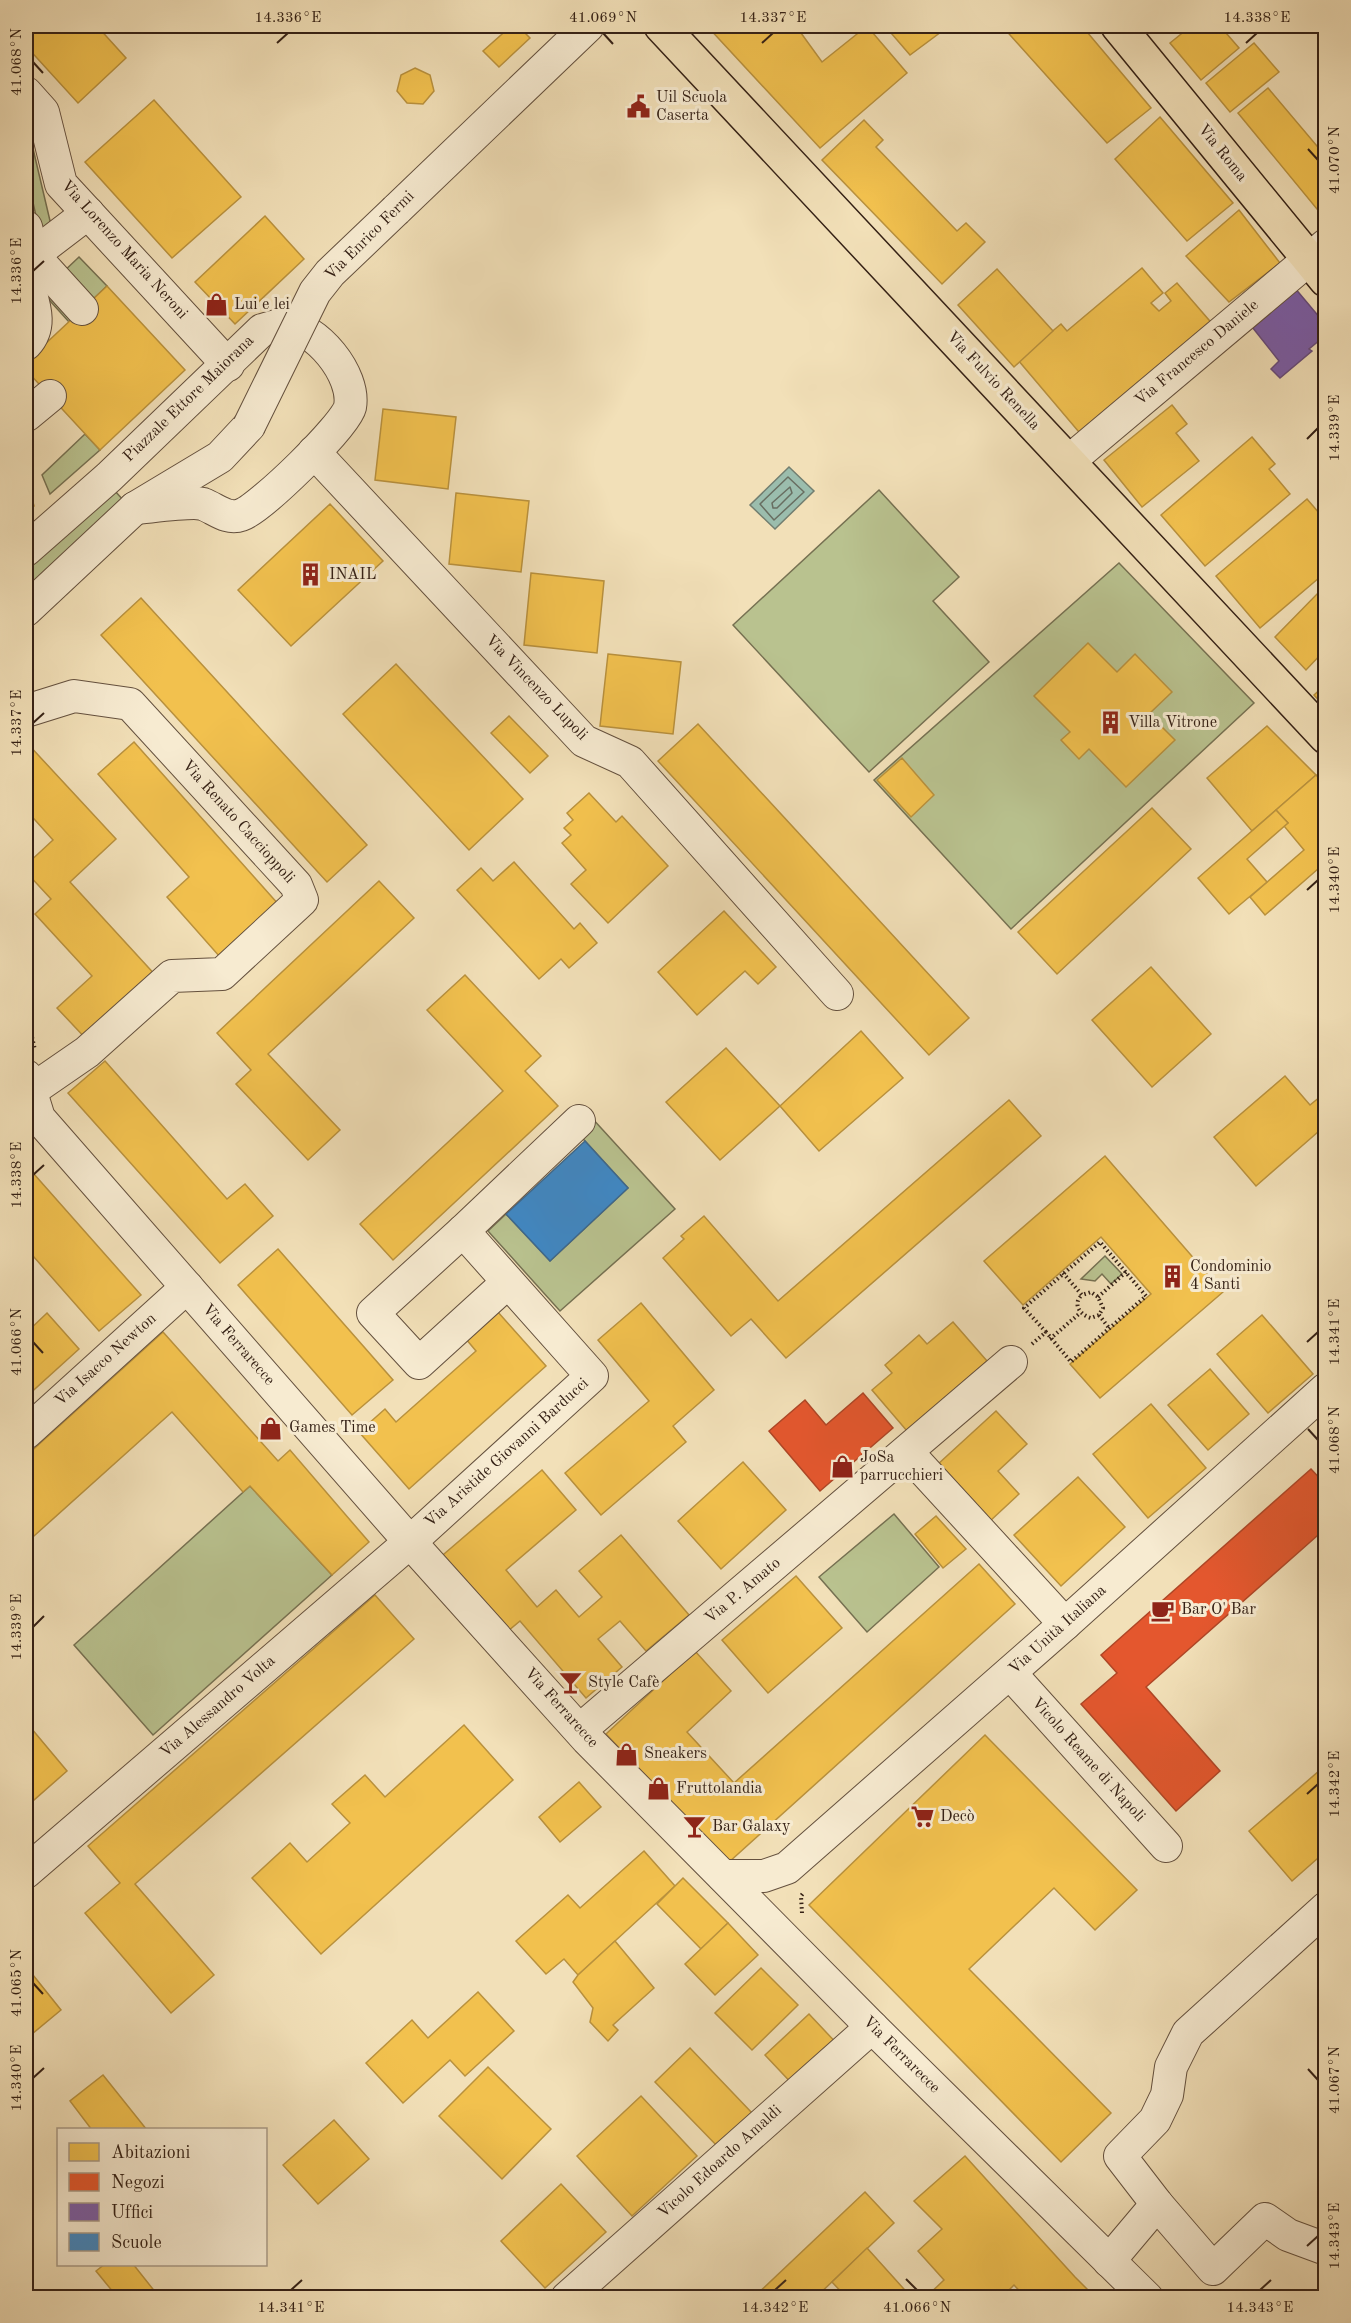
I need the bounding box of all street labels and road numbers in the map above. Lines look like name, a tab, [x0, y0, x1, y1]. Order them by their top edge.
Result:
street label: Via Roma	[1194, 121, 1250, 185]
street label: Via Lorenzo Maria Neroni	[58, 177, 190, 323]
street label: Via Enrico Fermi	[322, 188, 418, 284]
street label: Via Francesco Daniele	[1132, 297, 1262, 409]
street label: Via Fulvio Renella	[943, 329, 1043, 434]
street label: Piazzale Ettore Maiorana	[121, 333, 257, 465]
street label: Via Vincenzo Lupoli	[482, 632, 590, 744]
street label: Via Renato Caccioppoli	[179, 757, 297, 887]
street label: Via Ferrarecce	[199, 1301, 277, 1389]
street label: Via Isacco Newton	[52, 1310, 160, 1409]
street label: Via Aristide Giovanni Barducci	[422, 1375, 592, 1531]
street label: Via P. Amato	[702, 1555, 784, 1627]
street label: Via Unità Italiana	[1006, 1582, 1110, 1678]
street label: Via Alessandro Volta	[157, 1653, 279, 1761]
street label: Via Ferrarecce	[521, 1665, 601, 1751]
street label: Vicolo Reame di Napoli	[1028, 1695, 1148, 1825]
street label: Via Ferrarecce	[859, 2013, 943, 2097]
street label: Vicolo Edoardo Amaldi	[655, 2103, 785, 2221]

